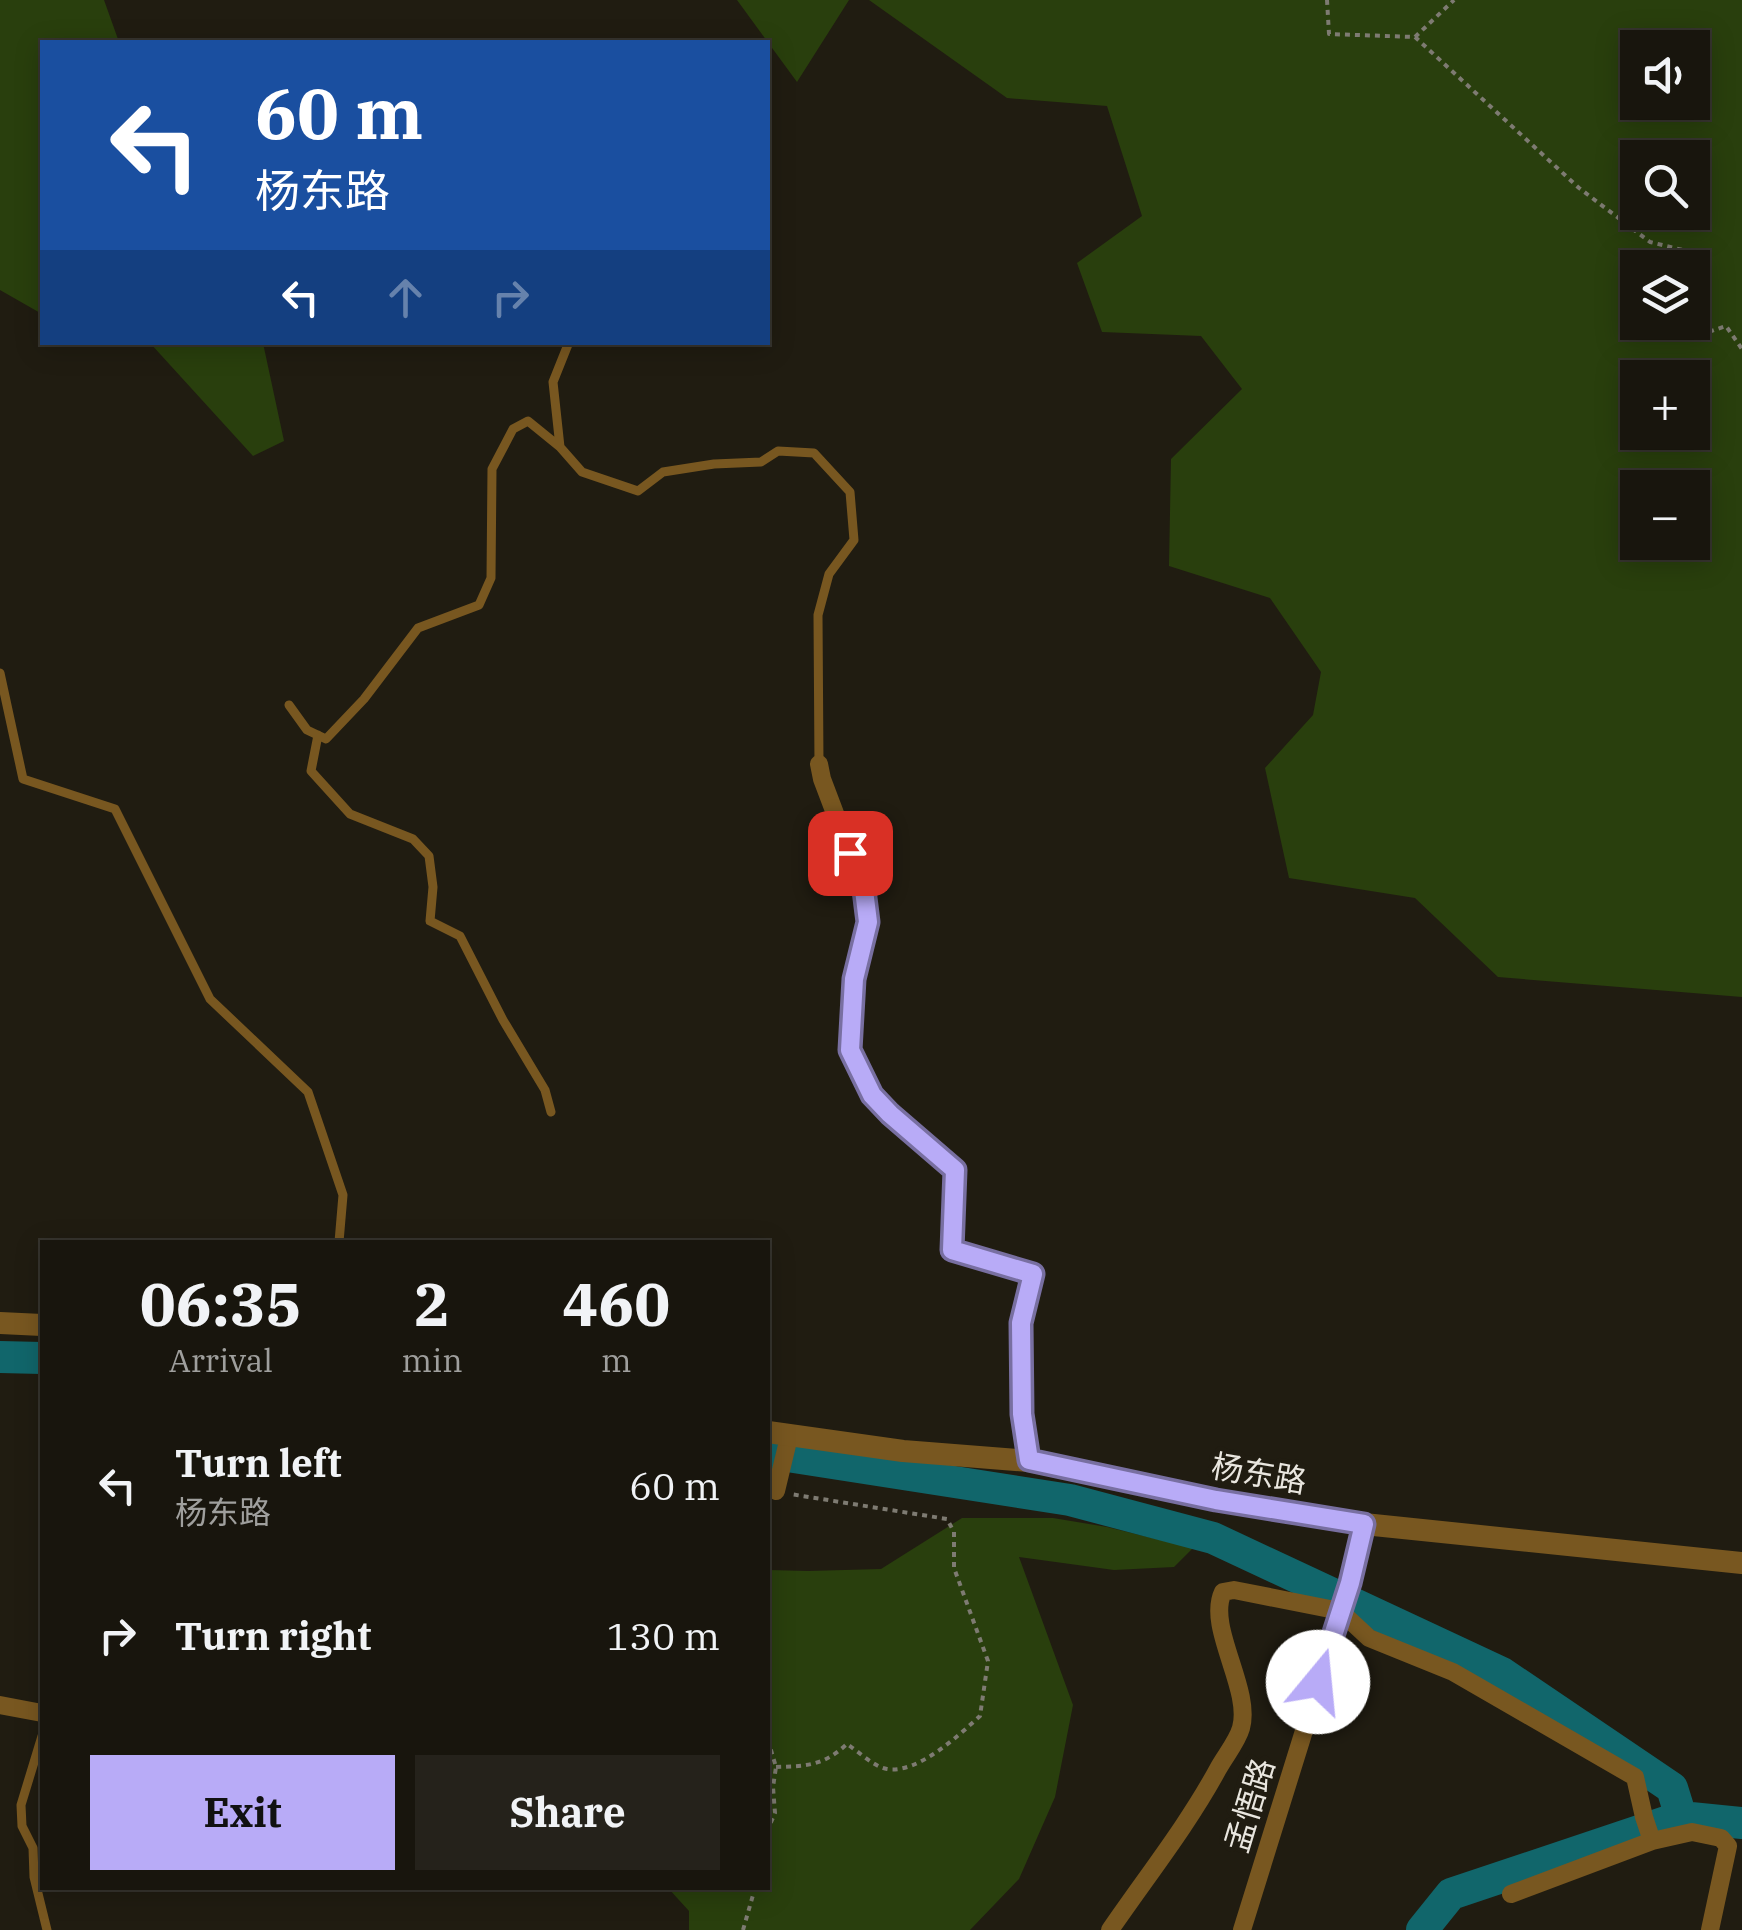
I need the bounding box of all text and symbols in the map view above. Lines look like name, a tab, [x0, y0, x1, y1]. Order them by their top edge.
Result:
map controls	[1620, 30, 1710, 560]
button: sound	[1620, 30, 1710, 120]
text: 60 m	[255, 67, 423, 158]
icon: left	[90, 80, 220, 210]
button: search	[1620, 140, 1710, 230]
text: 杨东路	[255, 161, 390, 219]
button: layers	[1620, 250, 1710, 340]
icon: left	[273, 270, 328, 325]
icon: ahead	[378, 270, 433, 325]
icon: right	[483, 270, 538, 325]
button: +	[1620, 360, 1710, 450]
button: −	[1620, 470, 1710, 560]
pin	[808, 811, 893, 896]
icon: arrive	[823, 826, 878, 881]
text: 06:35	[140, 1264, 302, 1343]
text: 2	[414, 1264, 450, 1343]
text: 460	[562, 1264, 670, 1343]
text: Arrival	[169, 1339, 273, 1381]
text: min	[402, 1339, 463, 1381]
text: m	[601, 1339, 632, 1381]
text: Turn left	[175, 1438, 342, 1487]
street label: 杨东路	[1208, 1444, 1310, 1502]
icon: left	[90, 1458, 145, 1513]
text: 60 m	[629, 1461, 720, 1510]
text: 杨东路	[175, 1491, 271, 1533]
icon: right	[90, 1608, 145, 1663]
text: Turn right	[175, 1611, 371, 1660]
text: 130 m	[607, 1611, 720, 1660]
position arrow	[1266, 1630, 1370, 1734]
street label: 孟悟路	[1215, 1753, 1283, 1857]
button: Exit	[90, 1755, 395, 1870]
button: Share	[415, 1755, 720, 1870]

